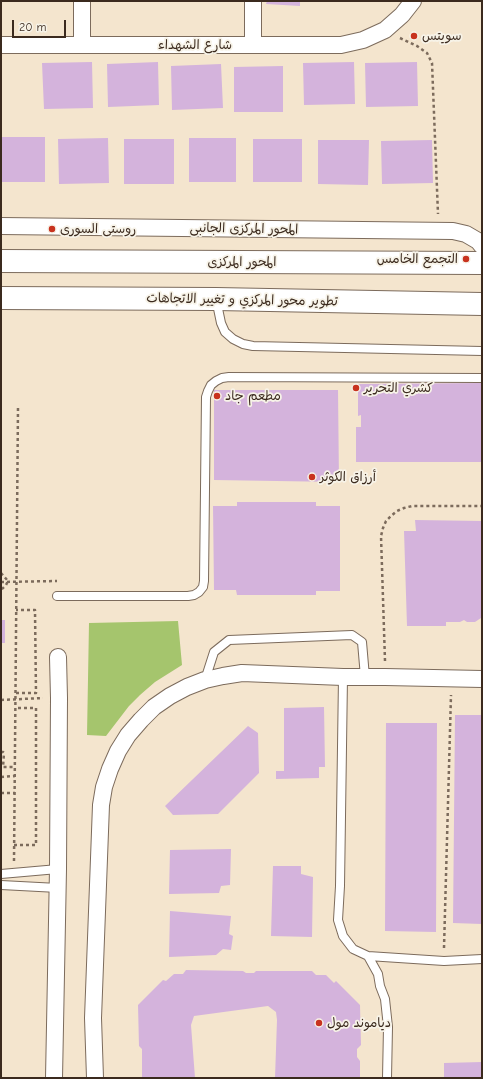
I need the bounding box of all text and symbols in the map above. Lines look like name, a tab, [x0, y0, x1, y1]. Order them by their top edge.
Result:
scale bar	[14, 12, 68, 38]
text: 20 m	[19, 20, 47, 34]
place label: سويتس	[422, 28, 462, 44]
marker: سويتس	[409, 31, 419, 41]
street label: شارع الشهداء	[158, 37, 232, 53]
street label: المحور المركزى الجانبى	[190, 220, 298, 238]
place label: روستى السورى	[60, 221, 136, 237]
marker: روستى السورى	[47, 224, 57, 234]
place label: التجمع الخامس	[377, 251, 458, 267]
street label: المحور المركزى	[208, 254, 276, 270]
marker: التجمع الخامس	[461, 254, 471, 264]
street label: تطوير محور المركزي و تغيير الاتجاهات	[146, 291, 338, 309]
place label: كشري التحرير	[364, 380, 433, 396]
marker: كشري التحرير	[351, 383, 361, 393]
place label: مطعم جاد	[225, 388, 281, 404]
marker: مطعم جاد	[212, 391, 222, 401]
place label: أرزاق الكوثر	[320, 469, 376, 485]
marker: أرزاق الكوثر	[307, 472, 317, 482]
place label: دياموند مول	[327, 1015, 391, 1031]
marker: دياموند مول	[314, 1018, 324, 1028]

